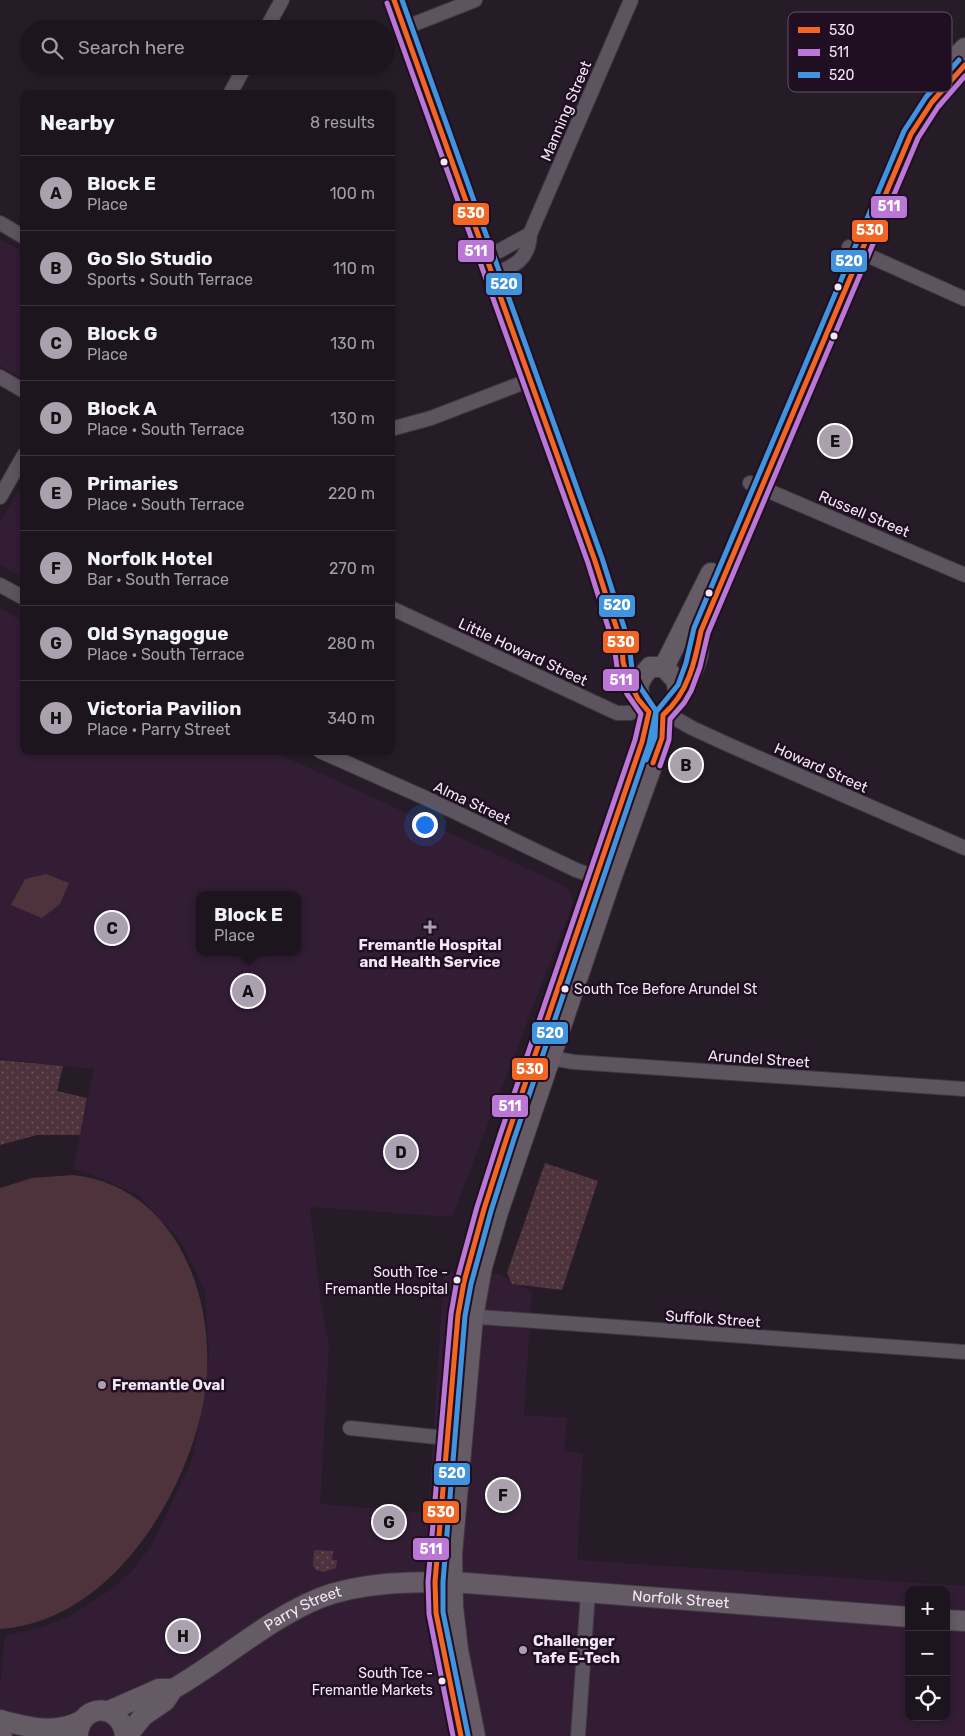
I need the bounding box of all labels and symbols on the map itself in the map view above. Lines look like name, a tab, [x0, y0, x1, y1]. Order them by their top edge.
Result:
legend	[788, 12, 952, 92]
text: 530	[829, 22, 855, 39]
text: 511	[829, 44, 849, 61]
street label: Manning Street	[537, 58, 595, 164]
text: 520	[829, 67, 855, 84]
unlabelled marker	[439, 157, 449, 167]
line badge: 511	[870, 195, 908, 219]
text: 511	[878, 198, 900, 215]
line badge: 530	[452, 202, 490, 226]
text: 530	[457, 205, 485, 222]
line badge: 530	[851, 219, 889, 243]
text: 530	[856, 222, 884, 239]
line badge: 511	[457, 239, 495, 263]
text: 511	[465, 243, 487, 260]
line badge: 520	[830, 249, 868, 273]
text: 520	[835, 253, 863, 270]
line badge: 520	[485, 272, 523, 296]
text: 520	[490, 276, 518, 293]
unlabelled marker	[833, 282, 843, 292]
unlabelled marker	[829, 331, 839, 341]
pin: E	[819, 422, 851, 460]
street label: Russell Street	[816, 487, 912, 541]
unlabelled marker	[704, 588, 714, 598]
line badge: 520	[598, 594, 636, 618]
text: 520	[603, 597, 631, 614]
street label: Little Howard Street	[456, 614, 590, 690]
line badge: 530	[602, 630, 640, 654]
text: 530	[607, 634, 635, 651]
line badge: 511	[602, 668, 640, 692]
text: 511	[610, 672, 632, 689]
street label: Howard Street	[771, 739, 871, 797]
pin: B	[670, 746, 702, 784]
street label: Alma Street	[431, 777, 513, 829]
your location	[412, 812, 438, 838]
pin: C	[96, 909, 128, 947]
marker: Fremantle Hospital and Health Service	[423, 920, 437, 934]
place label: Fremantle Hospital and Health Service	[359, 936, 501, 971]
pin: A	[232, 972, 264, 1010]
place label: South Tce Before Arundel St	[574, 981, 758, 998]
marker: South Tce Before Arundel St	[560, 984, 570, 994]
line badge: 520	[531, 1021, 569, 1045]
text: 520	[536, 1025, 564, 1042]
street label: Arundel Street	[708, 1046, 811, 1072]
line badge: 530	[511, 1057, 549, 1081]
text: 530	[516, 1061, 544, 1078]
line badge: 511	[491, 1094, 529, 1118]
text: 511	[499, 1098, 521, 1115]
pin: D	[385, 1133, 417, 1171]
place label: South Tce - Fremantle Hospital	[325, 1264, 448, 1298]
marker: South Tce - Fremantle Hospital	[452, 1275, 462, 1285]
street label: Suffolk Street	[665, 1307, 761, 1331]
place label: Fremantle Oval	[112, 1376, 225, 1394]
marker: Fremantle Oval	[96, 1379, 108, 1391]
line badge: 520	[433, 1462, 471, 1486]
text: 520	[438, 1465, 466, 1482]
pin: F	[487, 1476, 519, 1514]
line badge: 530	[422, 1500, 460, 1524]
pin: G	[373, 1503, 405, 1541]
text: 530	[427, 1504, 455, 1521]
line badge: 511	[412, 1537, 450, 1561]
text: 511	[420, 1541, 442, 1558]
street label: Parry Street	[261, 1582, 344, 1635]
street label: Norfolk Street	[632, 1587, 730, 1612]
pin: H	[167, 1617, 199, 1655]
place label: Challenger Tafe E-Tech	[533, 1632, 620, 1667]
marker: Challenger Tafe E-Tech	[517, 1644, 529, 1656]
place label: South Tce - Fremantle Markets	[312, 1665, 433, 1699]
marker: South Tce - Fremantle Markets	[437, 1676, 447, 1686]

